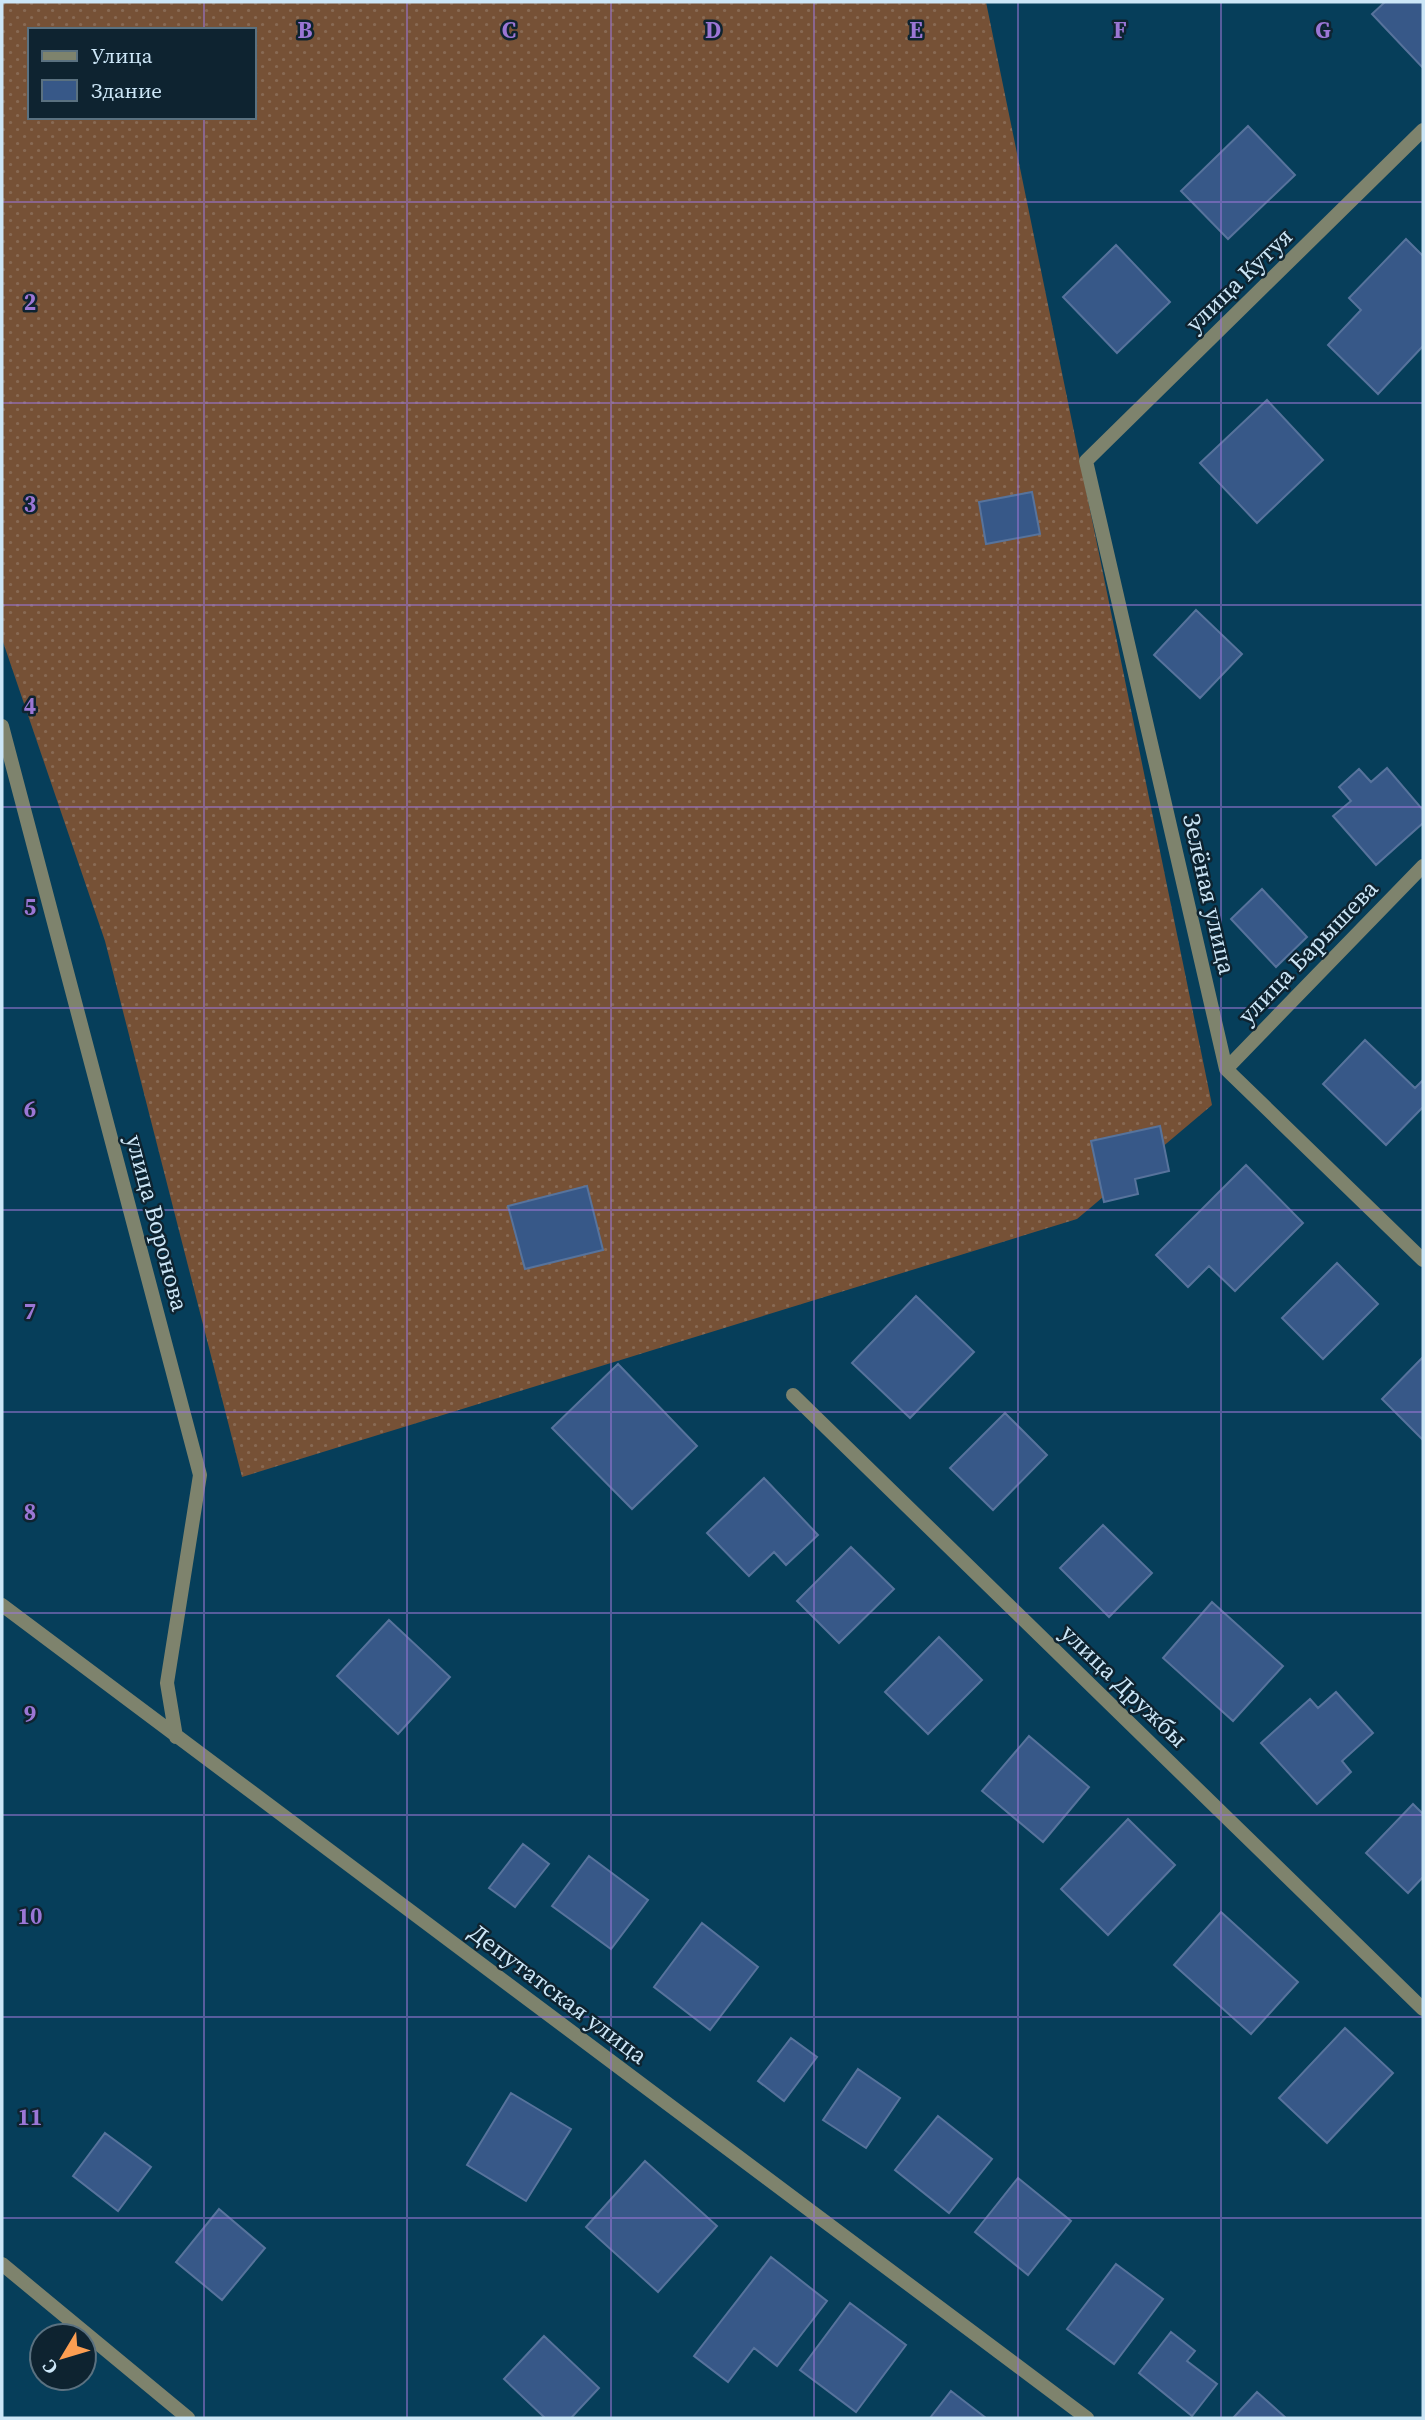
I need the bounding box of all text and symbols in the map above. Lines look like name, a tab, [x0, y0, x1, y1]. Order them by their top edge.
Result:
text: B	[298, 14, 313, 46]
text: C	[502, 14, 516, 46]
text: D	[705, 14, 721, 46]
text: E	[909, 14, 923, 46]
text: F	[1113, 14, 1127, 46]
text: G	[1315, 14, 1331, 46]
legend	[28, 28, 256, 119]
text: Улица	[91, 41, 153, 70]
text: Здание	[91, 76, 162, 105]
street label: улица Кутуя	[1178, 220, 1300, 339]
text: 2	[24, 286, 36, 318]
text: 3	[24, 488, 36, 520]
text: 4	[24, 690, 36, 722]
street label: Зелёная улица	[1175, 810, 1244, 978]
street label: улица Барышева	[1230, 872, 1386, 1031]
text: 5	[24, 891, 36, 923]
text: 6	[24, 1093, 36, 1125]
street label: улица Воронова	[118, 1131, 197, 1315]
text: 7	[24, 1295, 36, 1327]
text: 8	[24, 1496, 36, 1528]
street label: улица Дружбы	[1054, 1617, 1195, 1755]
text: 9	[24, 1698, 36, 1730]
text: 10	[18, 1900, 42, 1932]
street label: Депутатская улица	[462, 1916, 655, 2072]
text: 11	[18, 2101, 42, 2133]
north arrow	[28, 2322, 98, 2392]
text: С	[36, 2355, 63, 2380]

